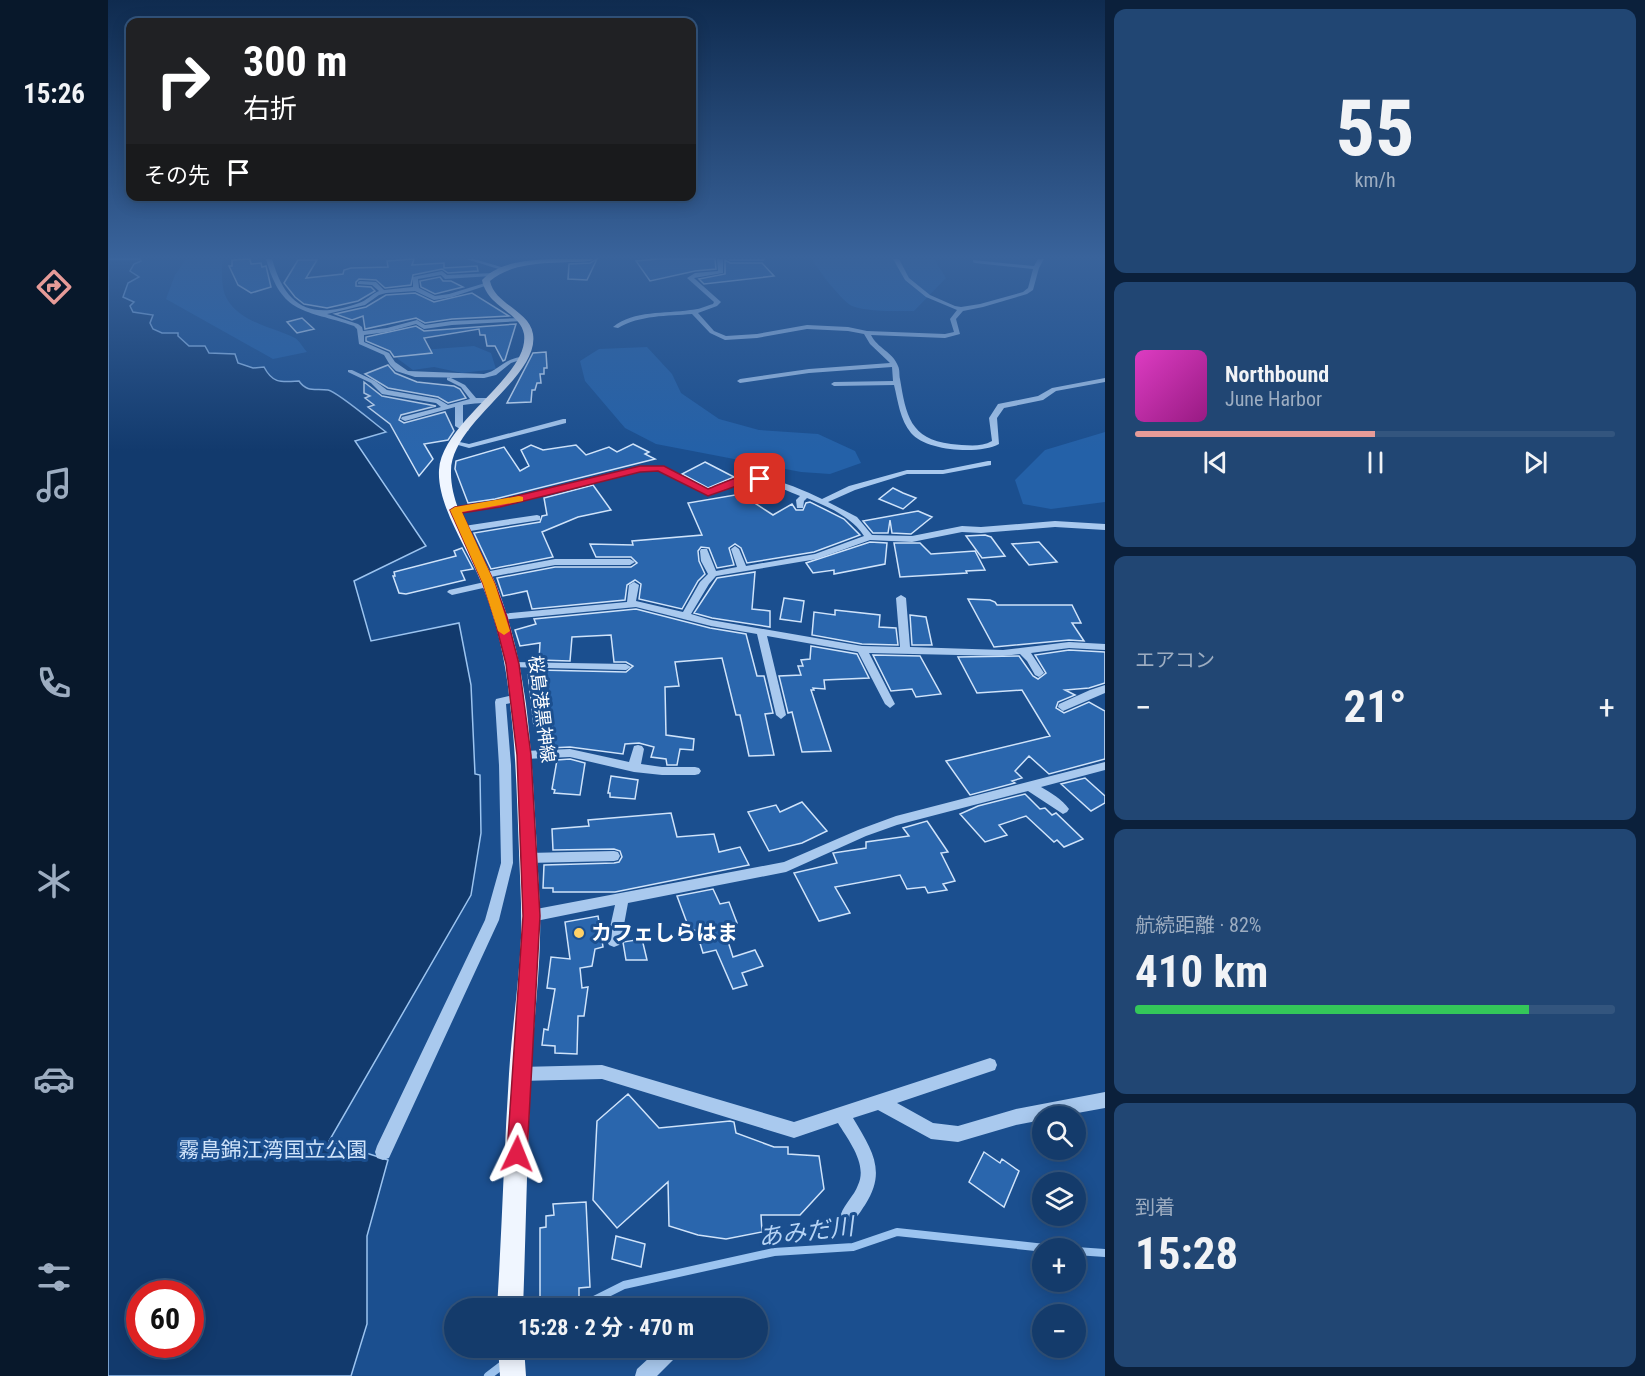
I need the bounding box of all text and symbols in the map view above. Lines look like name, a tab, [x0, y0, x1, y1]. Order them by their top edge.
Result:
text: 300 m	[243, 37, 348, 86]
icon: right	[144, 42, 222, 120]
text: 15:26	[23, 78, 85, 110]
text: 55	[1336, 83, 1414, 174]
text: 右折	[243, 93, 297, 125]
icon: arrive	[222, 156, 255, 189]
text: その先	[144, 163, 210, 188]
text: km/h	[1354, 168, 1396, 192]
icon: directions	[33, 266, 75, 308]
text: Northbound	[1225, 362, 1329, 387]
text: June Harbor	[1225, 387, 1322, 411]
icon: previous	[1199, 446, 1232, 479]
icon: pause	[1359, 446, 1392, 479]
icon: next	[1519, 446, 1552, 479]
pin	[734, 453, 785, 504]
icon: arrive	[743, 462, 776, 495]
icon: music	[33, 464, 75, 506]
text: エアコン	[1135, 648, 1215, 672]
street label: 桜島港黒神線	[525, 654, 559, 764]
icon: phone	[33, 662, 75, 704]
text: 21°	[1344, 680, 1407, 733]
text: −	[1135, 688, 1152, 727]
text: +	[1599, 688, 1615, 727]
icon: climate	[33, 860, 75, 902]
text: 航続距離 · 82%	[1135, 913, 1261, 937]
place label: カフェしらはま	[591, 921, 738, 945]
marker: カフェしらはま	[572, 926, 586, 940]
text: 410 km	[1135, 945, 1268, 998]
icon: car	[33, 1058, 75, 1100]
map controls	[1032, 1106, 1086, 1358]
button: search	[1032, 1106, 1086, 1160]
position arrow	[485, 1122, 549, 1186]
park label: 霧島錦江湾国立公園	[179, 1138, 368, 1162]
button: layers	[1032, 1172, 1086, 1226]
text: 到着	[1135, 1195, 1175, 1219]
water label: あみだ川	[757, 1212, 858, 1252]
text: 15:28	[1135, 1227, 1238, 1280]
button: +	[1032, 1238, 1086, 1292]
icon: filters	[33, 1256, 75, 1298]
speed limit sign: 60	[126, 1280, 204, 1358]
button: −	[1032, 1304, 1086, 1358]
text: 15:28 · 2 分 · 470 m	[518, 1315, 694, 1340]

